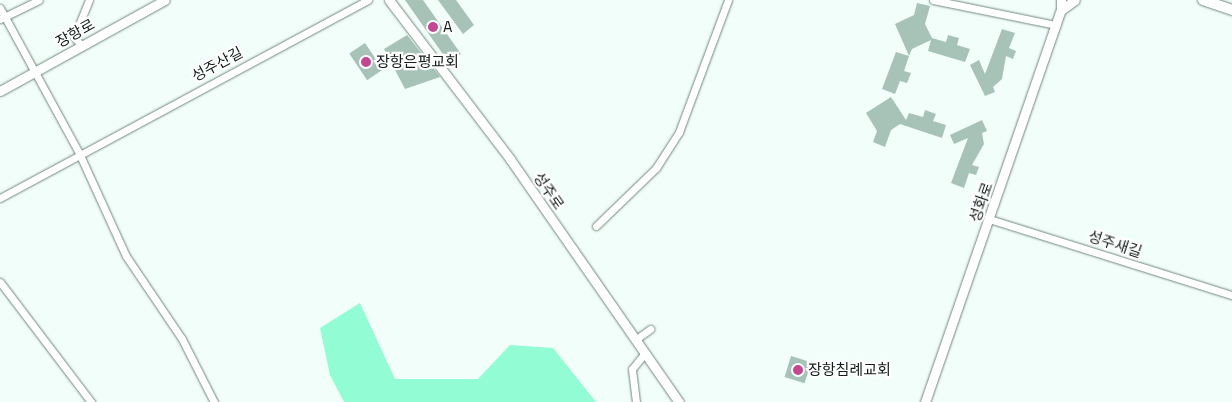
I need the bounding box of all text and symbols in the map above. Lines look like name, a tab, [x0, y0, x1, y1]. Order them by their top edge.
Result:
street label: 장항로	[53, 15, 97, 51]
place label: A	[443, 18, 452, 36]
marker: A	[427, 21, 439, 33]
street label: 성주산길	[188, 43, 246, 85]
place label: 장항은평교회	[376, 53, 459, 71]
marker: 장항은평교회	[360, 56, 372, 68]
street label: 성주로	[530, 169, 568, 213]
street label: 성화로	[966, 179, 996, 225]
street label: 성주새길	[1086, 227, 1144, 261]
place label: 장항침례교회	[808, 361, 891, 379]
marker: 장항침례교회	[792, 364, 804, 376]

